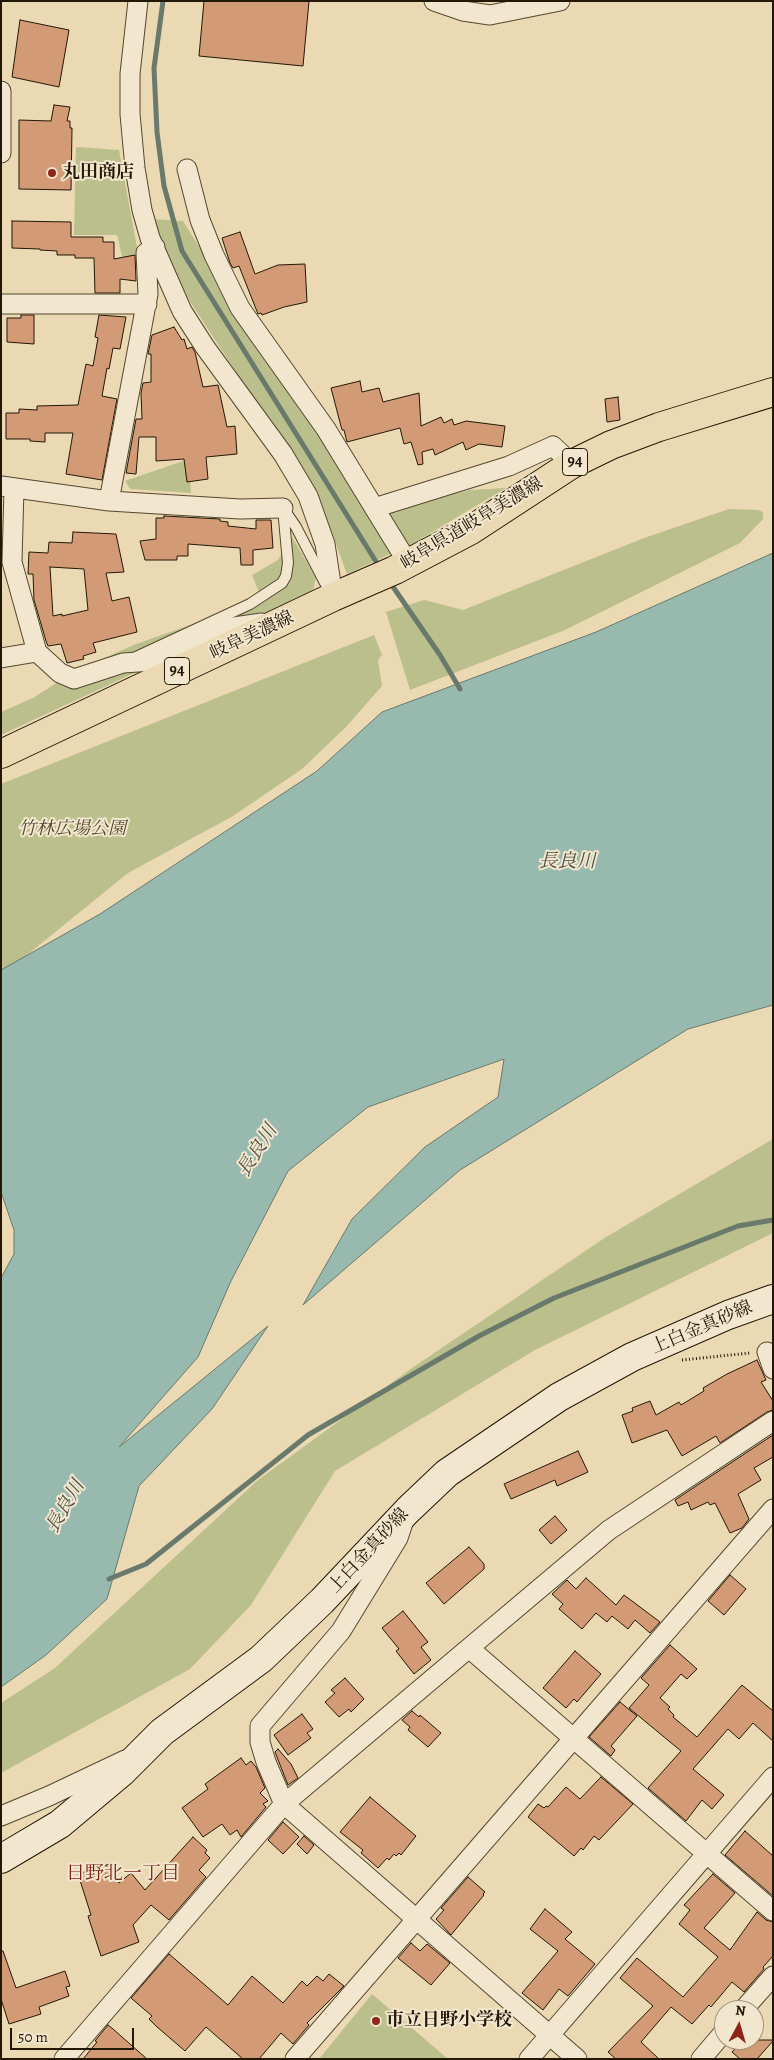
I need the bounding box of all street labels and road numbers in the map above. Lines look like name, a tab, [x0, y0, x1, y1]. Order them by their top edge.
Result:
road number: 94	[562, 448, 588, 476]
street label: 岐阜県道岐阜美濃線	[397, 473, 547, 575]
street label: 岐阜美濃線	[207, 607, 297, 665]
road number: 94	[164, 658, 190, 684]
street label: 上白金真砂線	[648, 1297, 756, 1359]
street label: 上白金真砂線	[324, 1504, 414, 1598]

